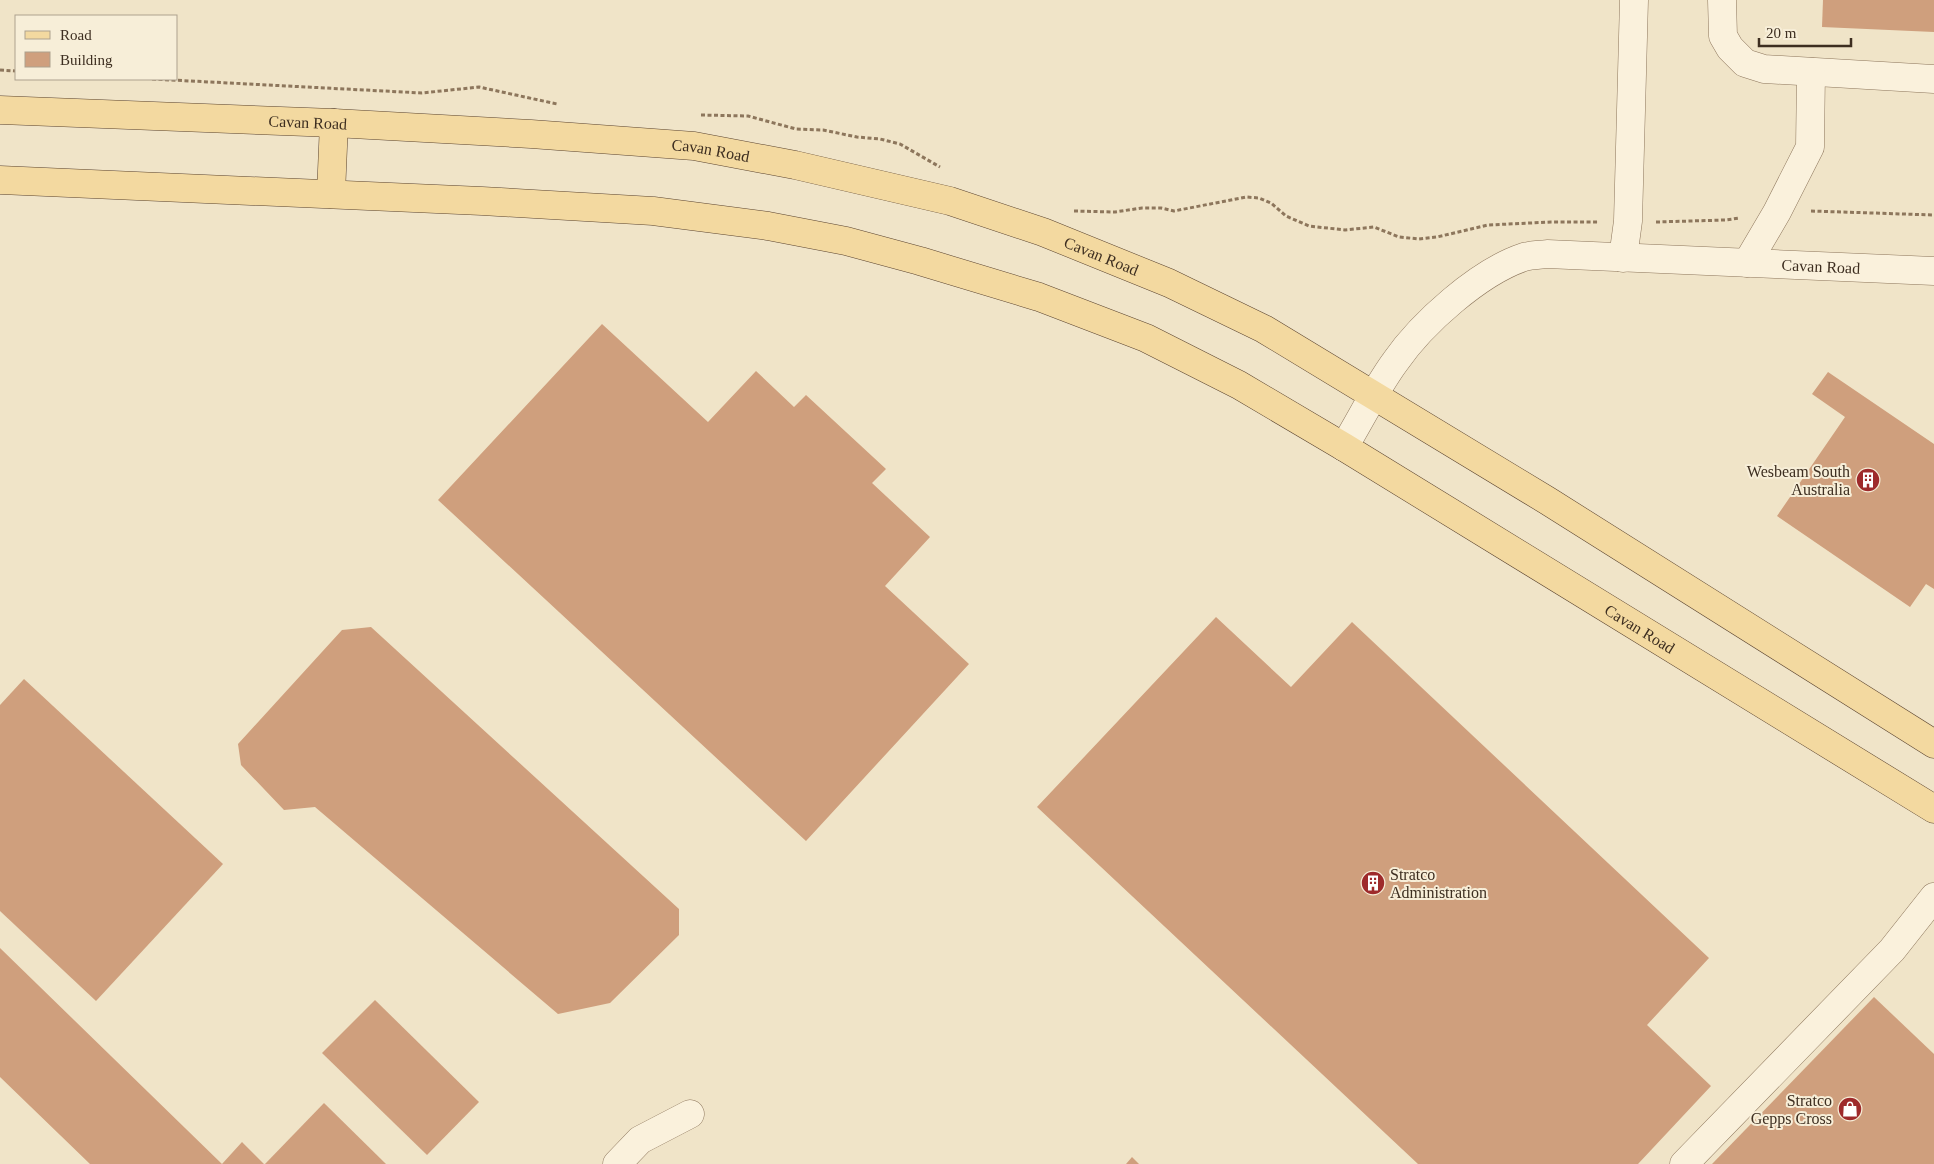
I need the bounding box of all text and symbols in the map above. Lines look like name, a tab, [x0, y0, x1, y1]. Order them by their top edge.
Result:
legend	[15, 15, 178, 80]
scale bar	[1759, 15, 1852, 47]
text: 20 m	[1766, 25, 1797, 41]
text: Road	[60, 27, 92, 43]
text: Building	[60, 52, 113, 68]
street label: Cavan Road	[268, 112, 348, 133]
street label: Cavan Road	[671, 136, 751, 165]
street label: Cavan Road	[1062, 233, 1141, 279]
street label: Cavan Road	[1781, 256, 1861, 277]
place label: Wesbeam South Australia	[1747, 463, 1850, 498]
building icon: Wesbeam South Australia	[1855, 467, 1881, 493]
street label: Cavan Road	[1602, 601, 1678, 657]
place label: Stratco Administration	[1390, 866, 1487, 901]
building icon: Stratco Administration	[1360, 870, 1386, 896]
place label: Stratco Gepps Cross	[1751, 1092, 1832, 1128]
shop icon: Stratco Gepps Cross	[1837, 1096, 1863, 1122]

